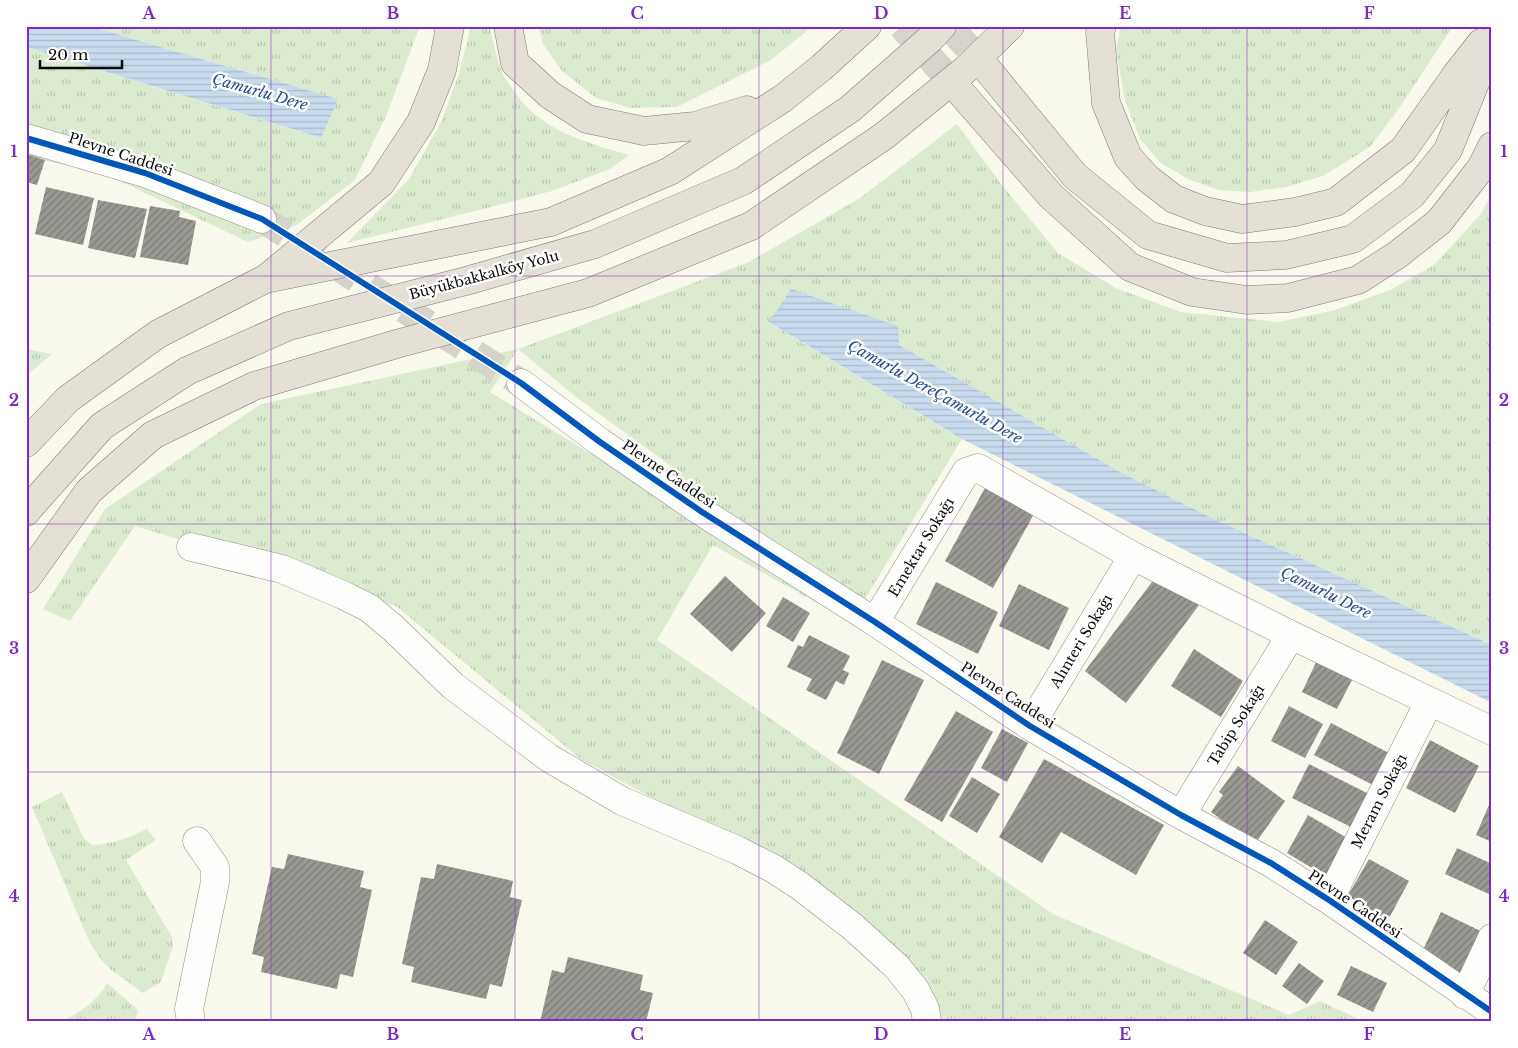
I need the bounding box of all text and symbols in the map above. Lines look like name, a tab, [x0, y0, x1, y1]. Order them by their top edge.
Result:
text: A	[142, 3, 157, 23]
text: B	[387, 3, 400, 23]
text: C	[630, 3, 644, 23]
text: D	[874, 3, 888, 23]
text: E	[1119, 3, 1131, 23]
text: F	[1363, 3, 1375, 23]
scale bar	[40, 38, 122, 70]
text: 20 m	[48, 45, 88, 64]
water label: Çamurlu Dere	[210, 69, 310, 114]
street label: Plevne Caddesi	[66, 129, 176, 180]
text: 1	[11, 141, 18, 161]
text: 1	[1501, 141, 1508, 161]
street label: Büyükbakkalköy Yolu	[407, 246, 561, 304]
water label: Çamurlu DereÇamurlu Dere	[845, 336, 1026, 448]
text: 2	[9, 390, 19, 410]
text: 2	[1499, 390, 1509, 410]
street label: Plevne Caddesi	[619, 436, 720, 512]
street label: Emektar Sokağı	[884, 494, 958, 600]
water label: Çamurlu Dere	[1278, 562, 1375, 623]
street label: Alınteri Sokağı	[1045, 591, 1116, 692]
text: 3	[9, 638, 19, 658]
text: 3	[1499, 638, 1509, 658]
street label: Plevne Caddesi	[957, 658, 1059, 732]
street label: Tabip Sokağı	[1204, 681, 1268, 769]
street label: Meram Sokağı	[1347, 750, 1411, 851]
street label: Plevne Caddesi	[1305, 866, 1406, 942]
text: 4	[9, 886, 19, 906]
text: 4	[1499, 886, 1509, 906]
text: A	[142, 1024, 157, 1044]
text: B	[387, 1024, 400, 1044]
text: C	[630, 1024, 644, 1044]
text: D	[874, 1024, 888, 1044]
text: E	[1119, 1024, 1131, 1044]
text: F	[1363, 1024, 1375, 1044]

